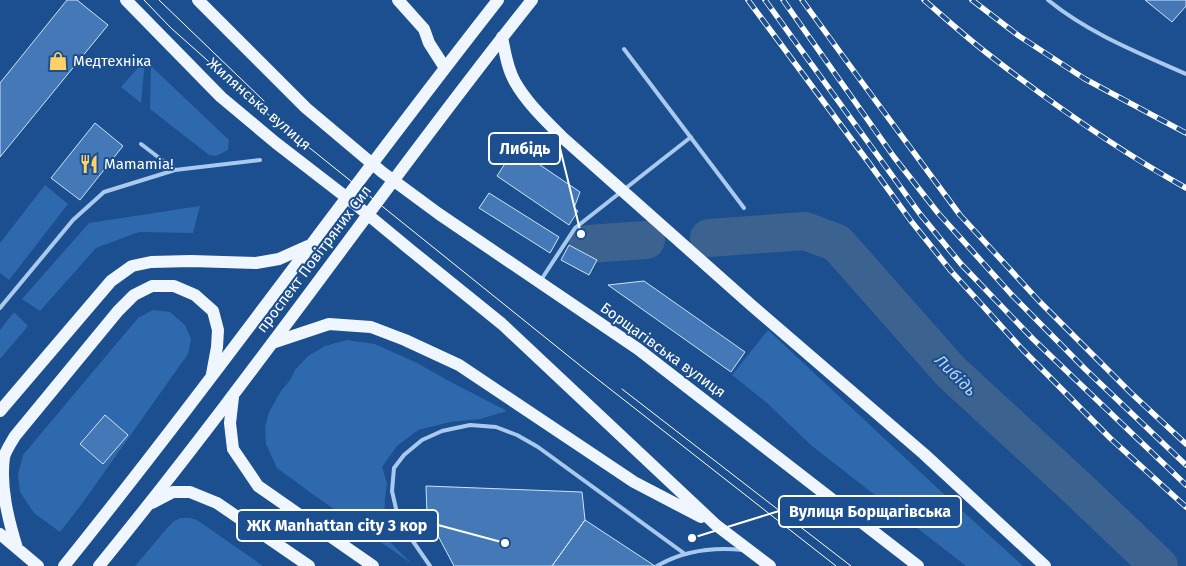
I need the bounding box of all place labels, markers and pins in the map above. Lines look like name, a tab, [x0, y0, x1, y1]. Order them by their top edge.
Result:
shop icon: Медтехніка	[47, 50, 69, 72]
place label: Медтехніка	[73, 52, 152, 70]
callout: Либідь	[489, 133, 560, 164]
restaurant icon: Mamamia!	[78, 153, 100, 175]
place label: Mamamia!	[104, 155, 174, 173]
callout: Вулиця Борщагівська	[779, 496, 961, 527]
callout: ЖК Manhattan city 3 кор	[237, 510, 438, 541]

